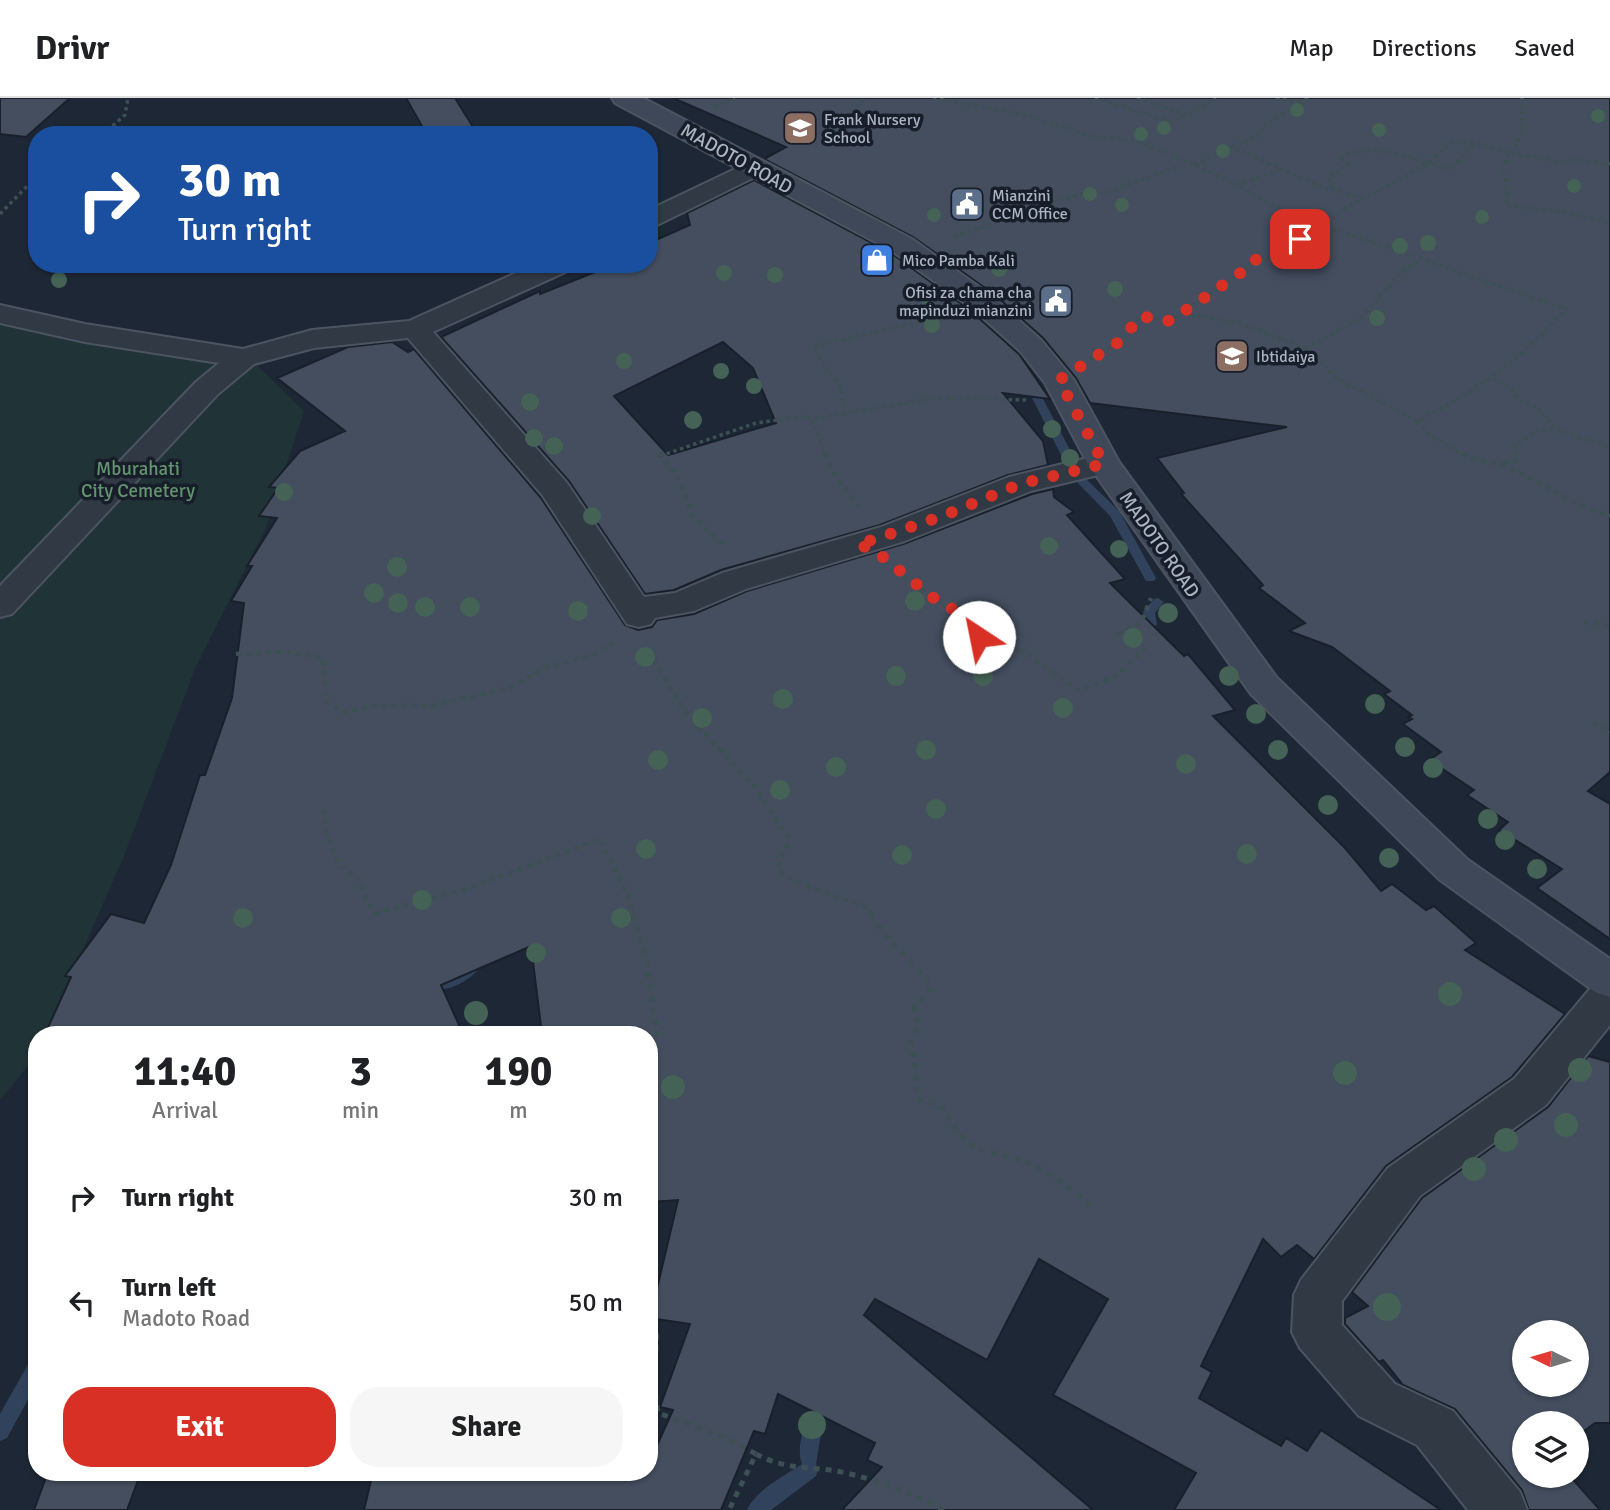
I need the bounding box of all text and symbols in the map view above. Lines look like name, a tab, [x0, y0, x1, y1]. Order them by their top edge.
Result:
text: Drivr	[35, 28, 109, 69]
text: Map	[1289, 33, 1334, 63]
text: Directions	[1372, 33, 1477, 63]
text: Saved	[1515, 33, 1575, 63]
school or university icon: Frank Nursery School	[781, 109, 819, 147]
place label: Frank Nursery School	[824, 110, 921, 148]
street label: MADOTO ROAD	[676, 118, 797, 199]
text: 30 m	[178, 150, 281, 210]
icon: right	[63, 154, 154, 245]
public building icon: Mianzini CCM Office	[948, 185, 986, 223]
place label: Mianzini CCM Office	[992, 186, 1068, 224]
pin	[1270, 209, 1330, 269]
text: Turn right	[178, 210, 311, 249]
icon: arrive	[1281, 220, 1319, 258]
shop icon: Mico Pamba Kali	[858, 241, 896, 279]
place label: Mico Pamba Kali	[902, 251, 1015, 271]
public building icon: Ofisi za chama cha mapinduzi mianzini	[1037, 282, 1075, 320]
place label: Ofisi za chama cha mapinduzi mianzini	[899, 283, 1032, 321]
school or university icon: Ibtidaiya	[1213, 337, 1251, 375]
place label: Ibtidaiya	[1256, 347, 1315, 367]
park label: Mburahati City Cemetery	[81, 457, 195, 503]
street label: MADOTO ROAD	[1114, 487, 1205, 602]
position arrow	[942, 600, 1016, 674]
text: 11:40	[133, 1046, 237, 1097]
text: 3	[349, 1046, 372, 1097]
text: 190	[484, 1046, 553, 1097]
text: Arrival	[152, 1096, 218, 1125]
text: min	[342, 1096, 379, 1125]
text: m	[509, 1096, 528, 1125]
icon: right	[63, 1179, 101, 1217]
text: Turn right	[122, 1182, 234, 1214]
text: 30 m	[568, 1182, 623, 1214]
text: Turn left	[122, 1272, 216, 1304]
icon: left	[63, 1284, 101, 1322]
text: 50 m	[568, 1287, 623, 1319]
text: Madoto Road	[122, 1304, 250, 1333]
north arrow	[1512, 1320, 1589, 1396]
map controls	[1512, 1320, 1589, 1488]
button: Exit	[63, 1387, 336, 1467]
button: Share	[350, 1387, 623, 1467]
button: layers	[1512, 1411, 1589, 1488]

